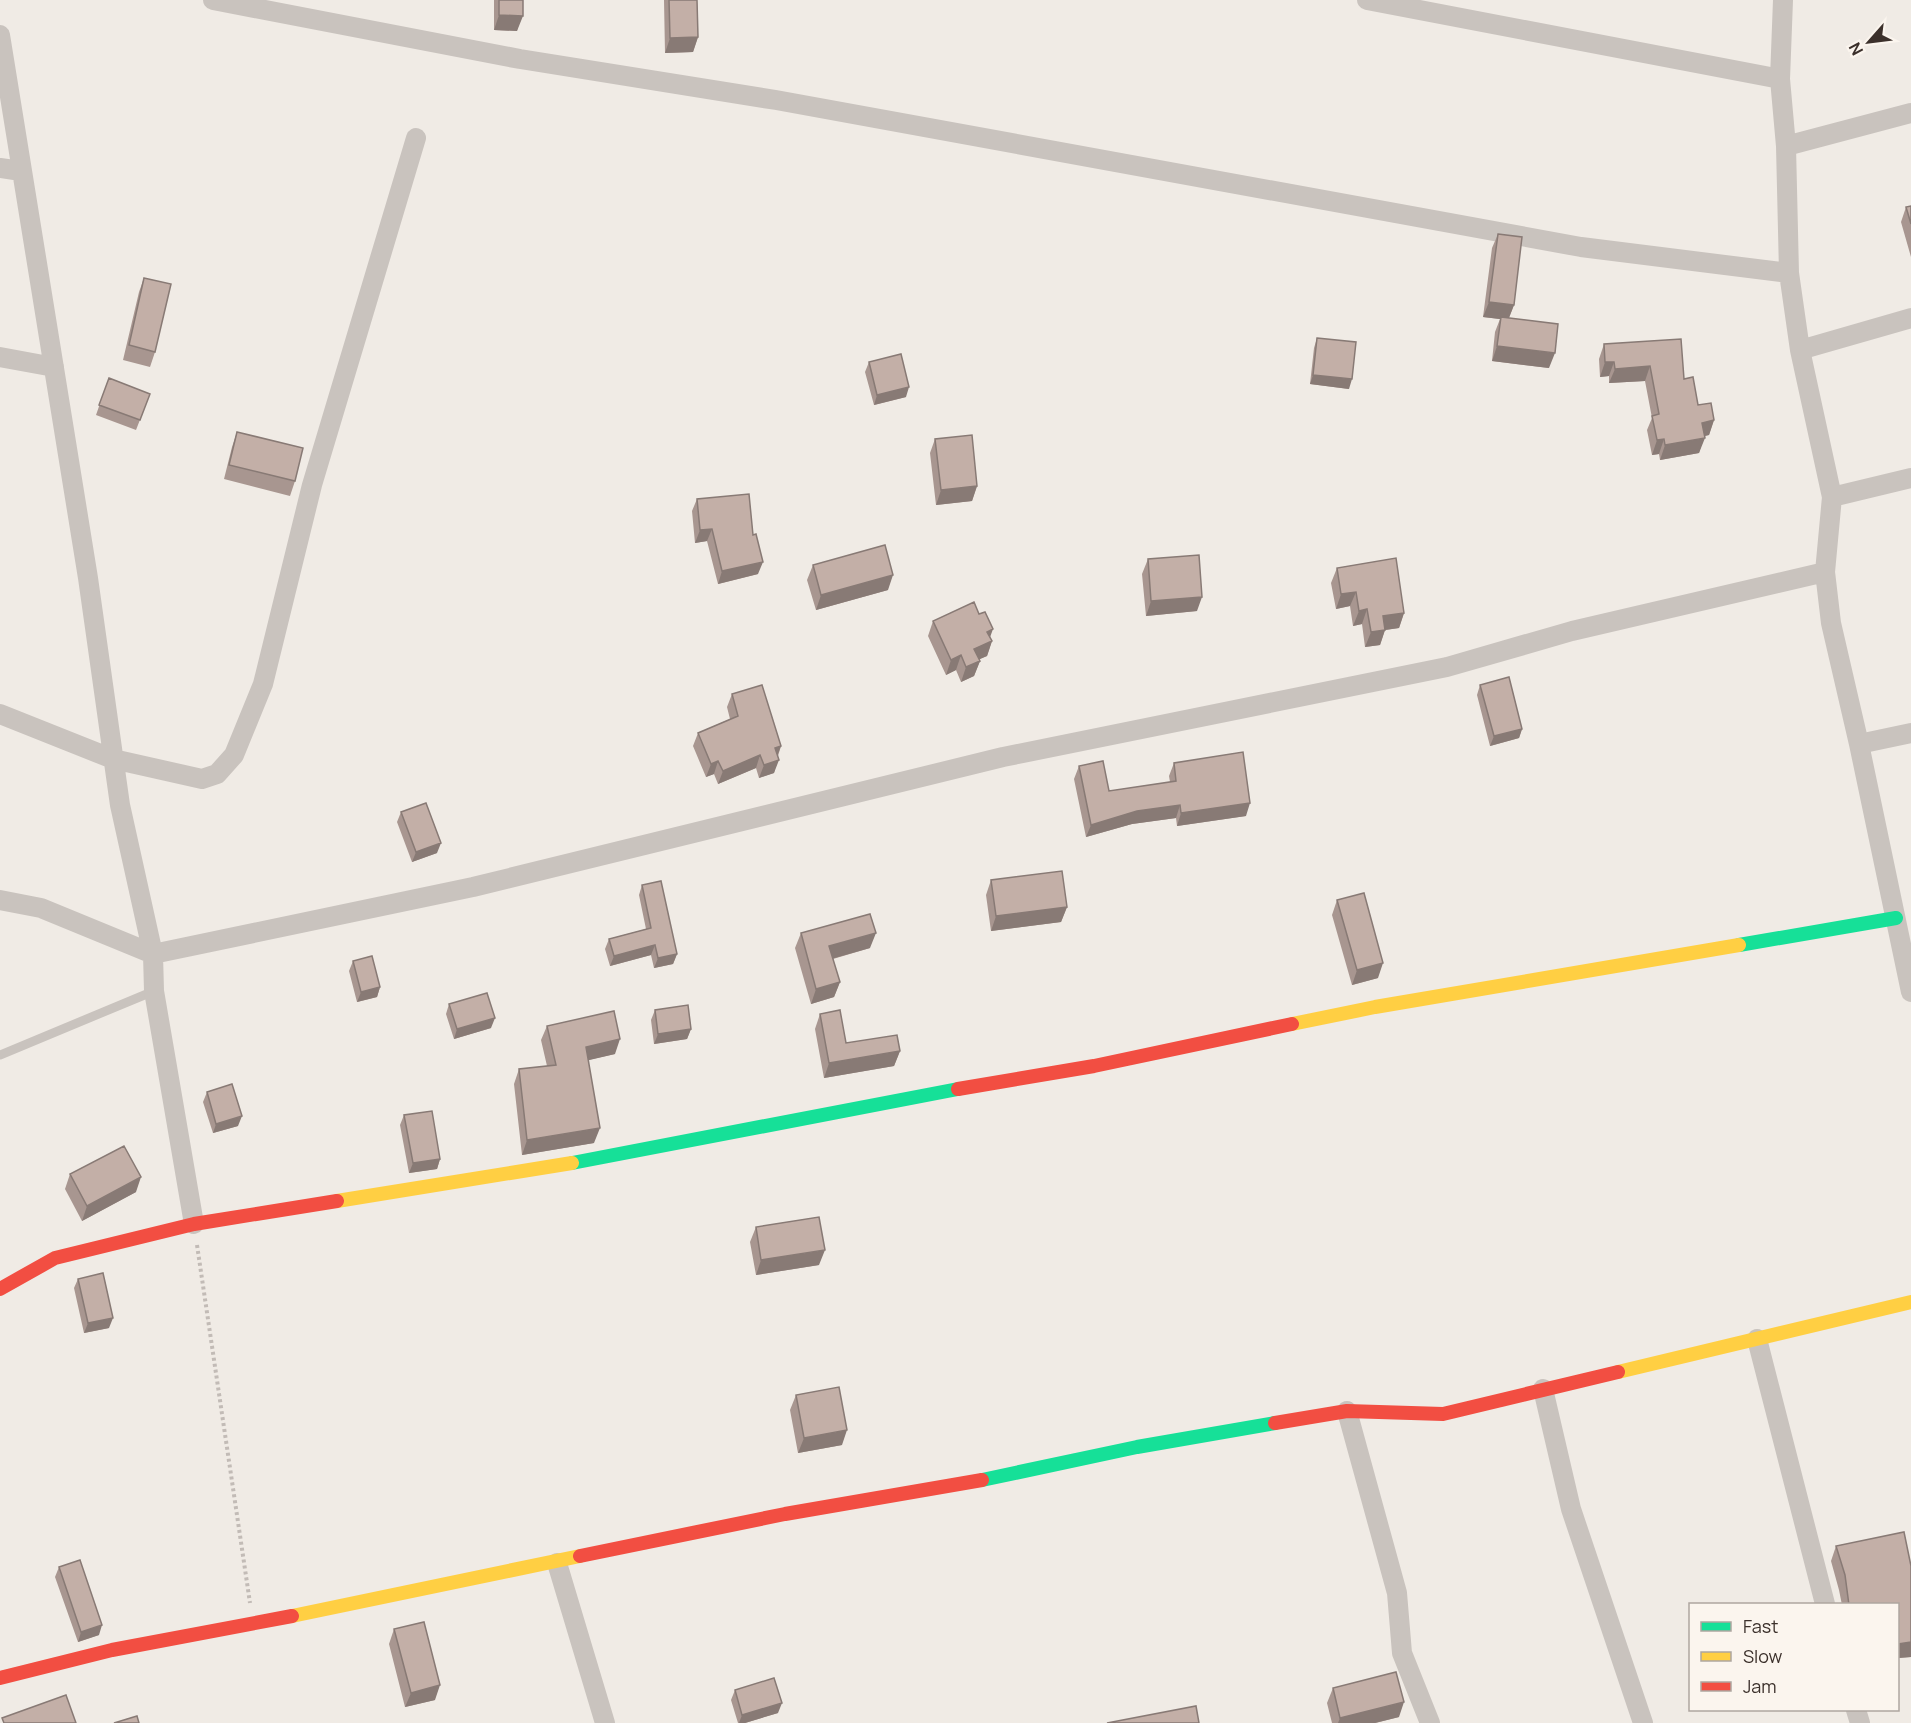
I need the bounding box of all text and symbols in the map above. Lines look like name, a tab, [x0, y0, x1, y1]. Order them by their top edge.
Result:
north arrow	[1839, 12, 1899, 72]
text: N	[1843, 39, 1868, 59]
legend	[1689, 1603, 1899, 1711]
text: Fast	[1743, 1614, 1778, 1638]
text: Slow	[1743, 1644, 1783, 1668]
text: Jam	[1743, 1674, 1777, 1698]

